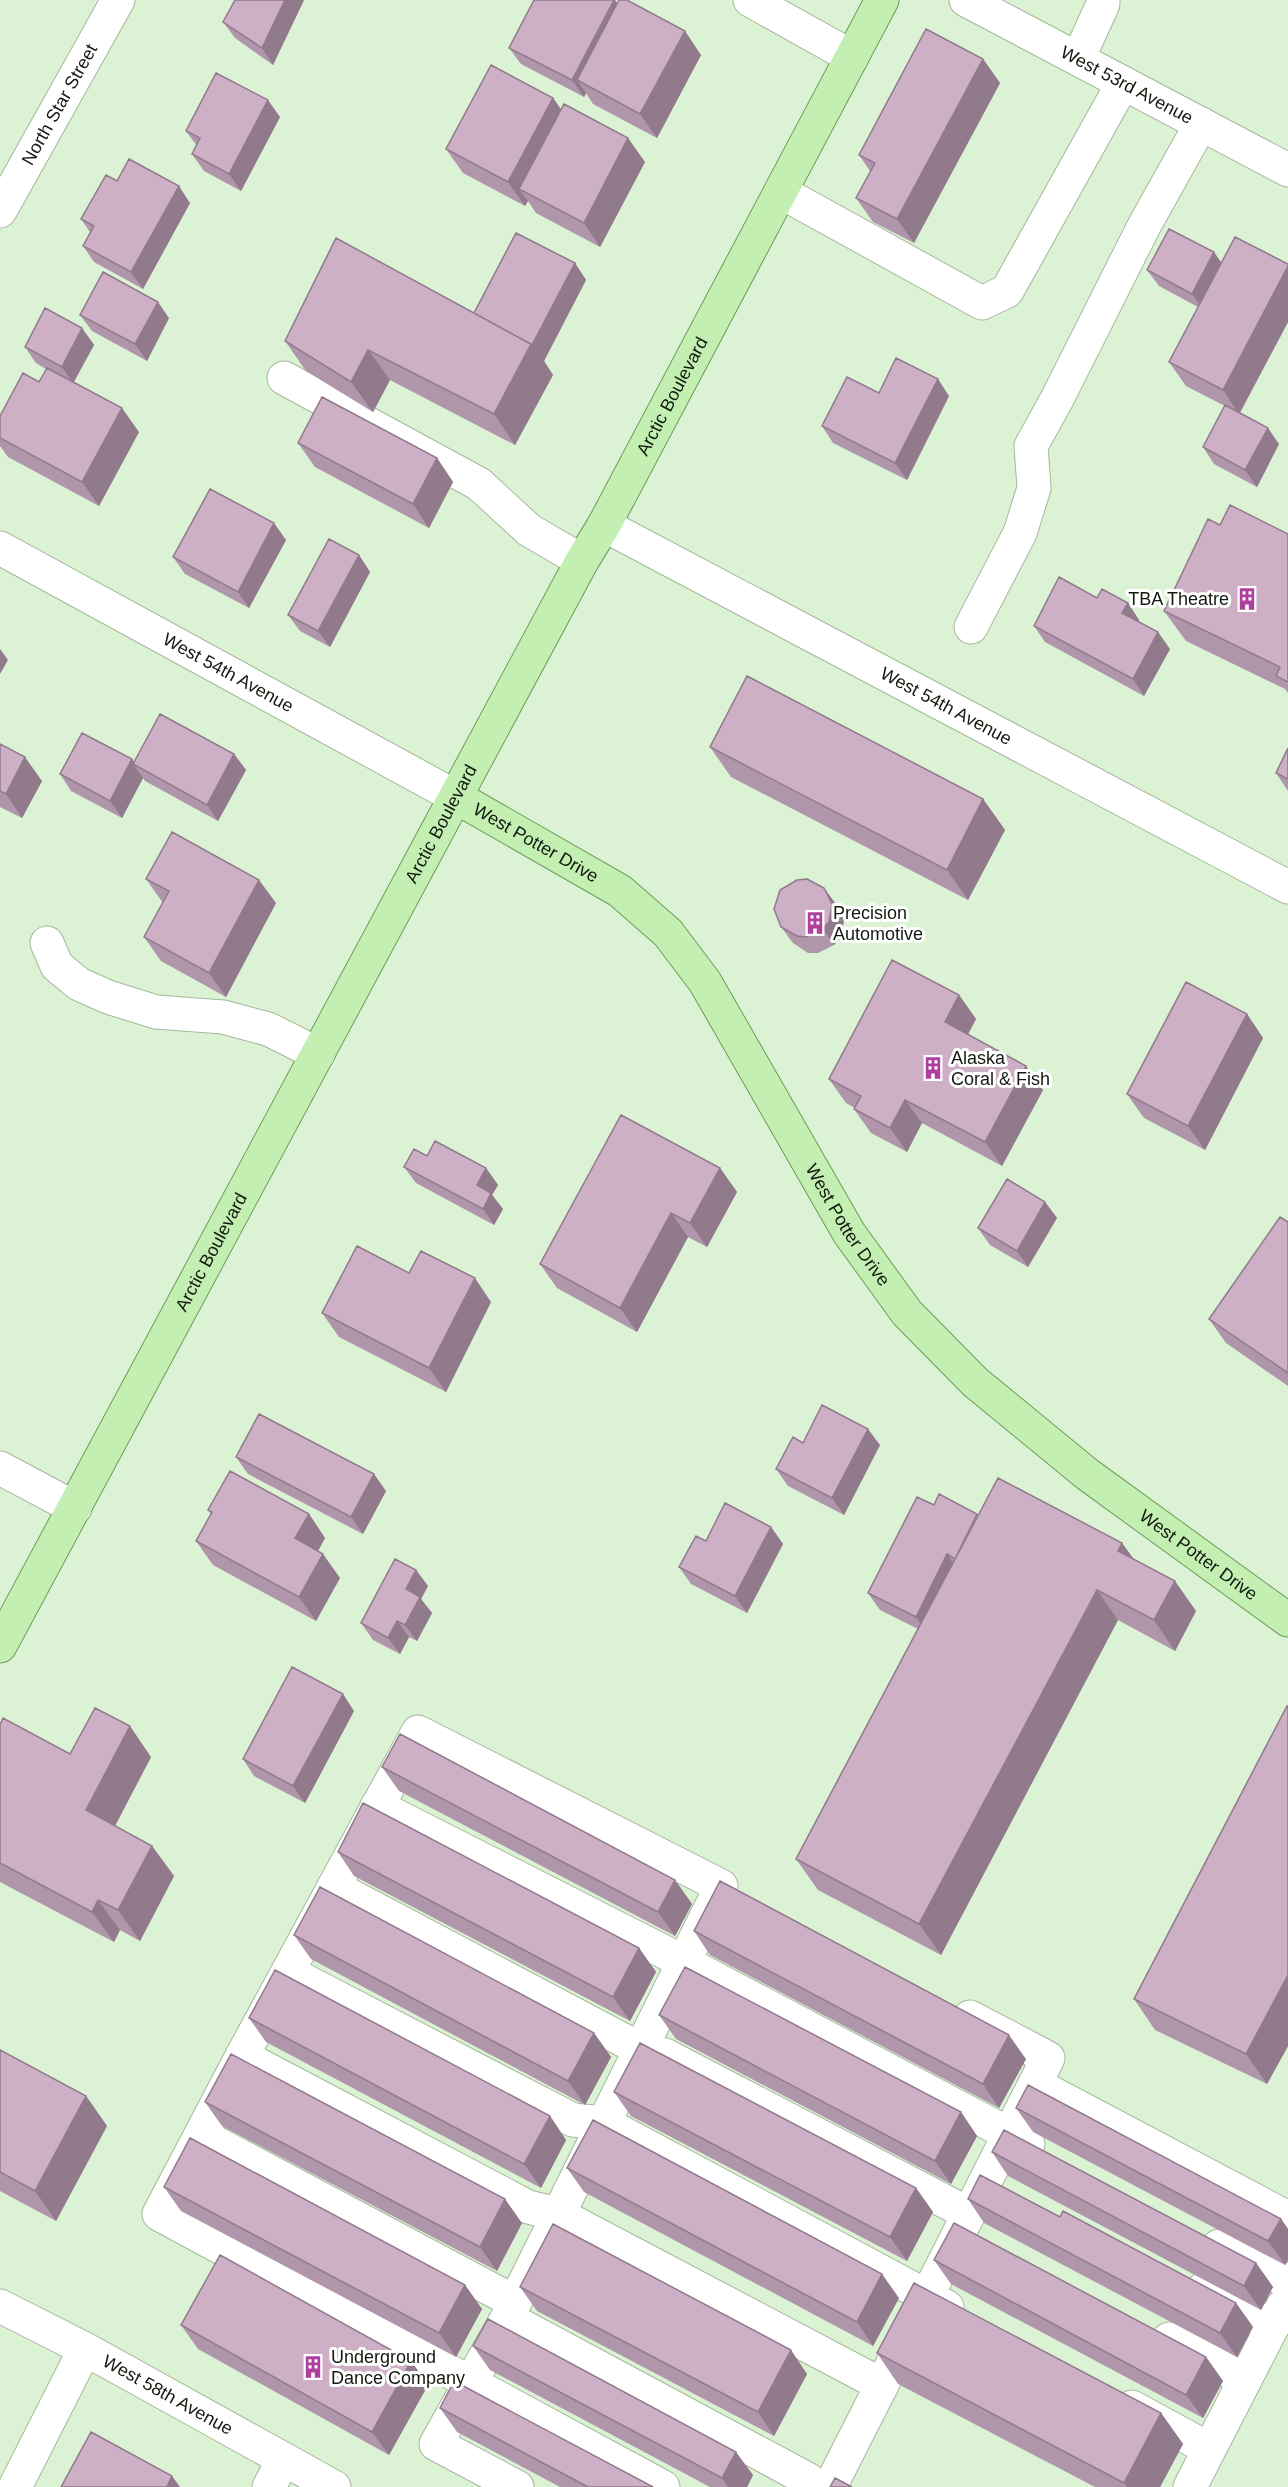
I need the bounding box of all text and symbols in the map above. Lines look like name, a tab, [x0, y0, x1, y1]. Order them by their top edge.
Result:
street label: North Star Street	[18, 41, 101, 168]
street label: West 53rd Avenue	[1057, 42, 1196, 128]
street label: Arctic Boulevard	[633, 334, 712, 459]
building icon: TBA Theatre	[1234, 586, 1260, 612]
place label: TBA Theatre	[1128, 589, 1229, 609]
street label: West 54th Avenue	[160, 629, 297, 716]
street label: West 54th Avenue	[877, 663, 1015, 749]
street label: Arctic Boulevard	[401, 761, 481, 886]
street label: West Potter Drive	[470, 799, 602, 886]
place label: Precision Automotive	[833, 903, 923, 944]
building icon: Precision Automotive	[802, 910, 828, 936]
place label: Alaska Coral & Fish	[951, 1048, 1050, 1089]
building icon: Alaska Coral & Fish	[920, 1055, 946, 1081]
street label: West Potter Drive	[802, 1160, 894, 1290]
street label: Arctic Boulevard	[171, 1190, 251, 1315]
street label: West Potter Drive	[1136, 1506, 1261, 1604]
place label: Underground Dance Company	[331, 2347, 465, 2388]
street label: West 58th Avenue	[99, 2351, 236, 2439]
building icon: Underground Dance Company	[300, 2354, 326, 2380]

